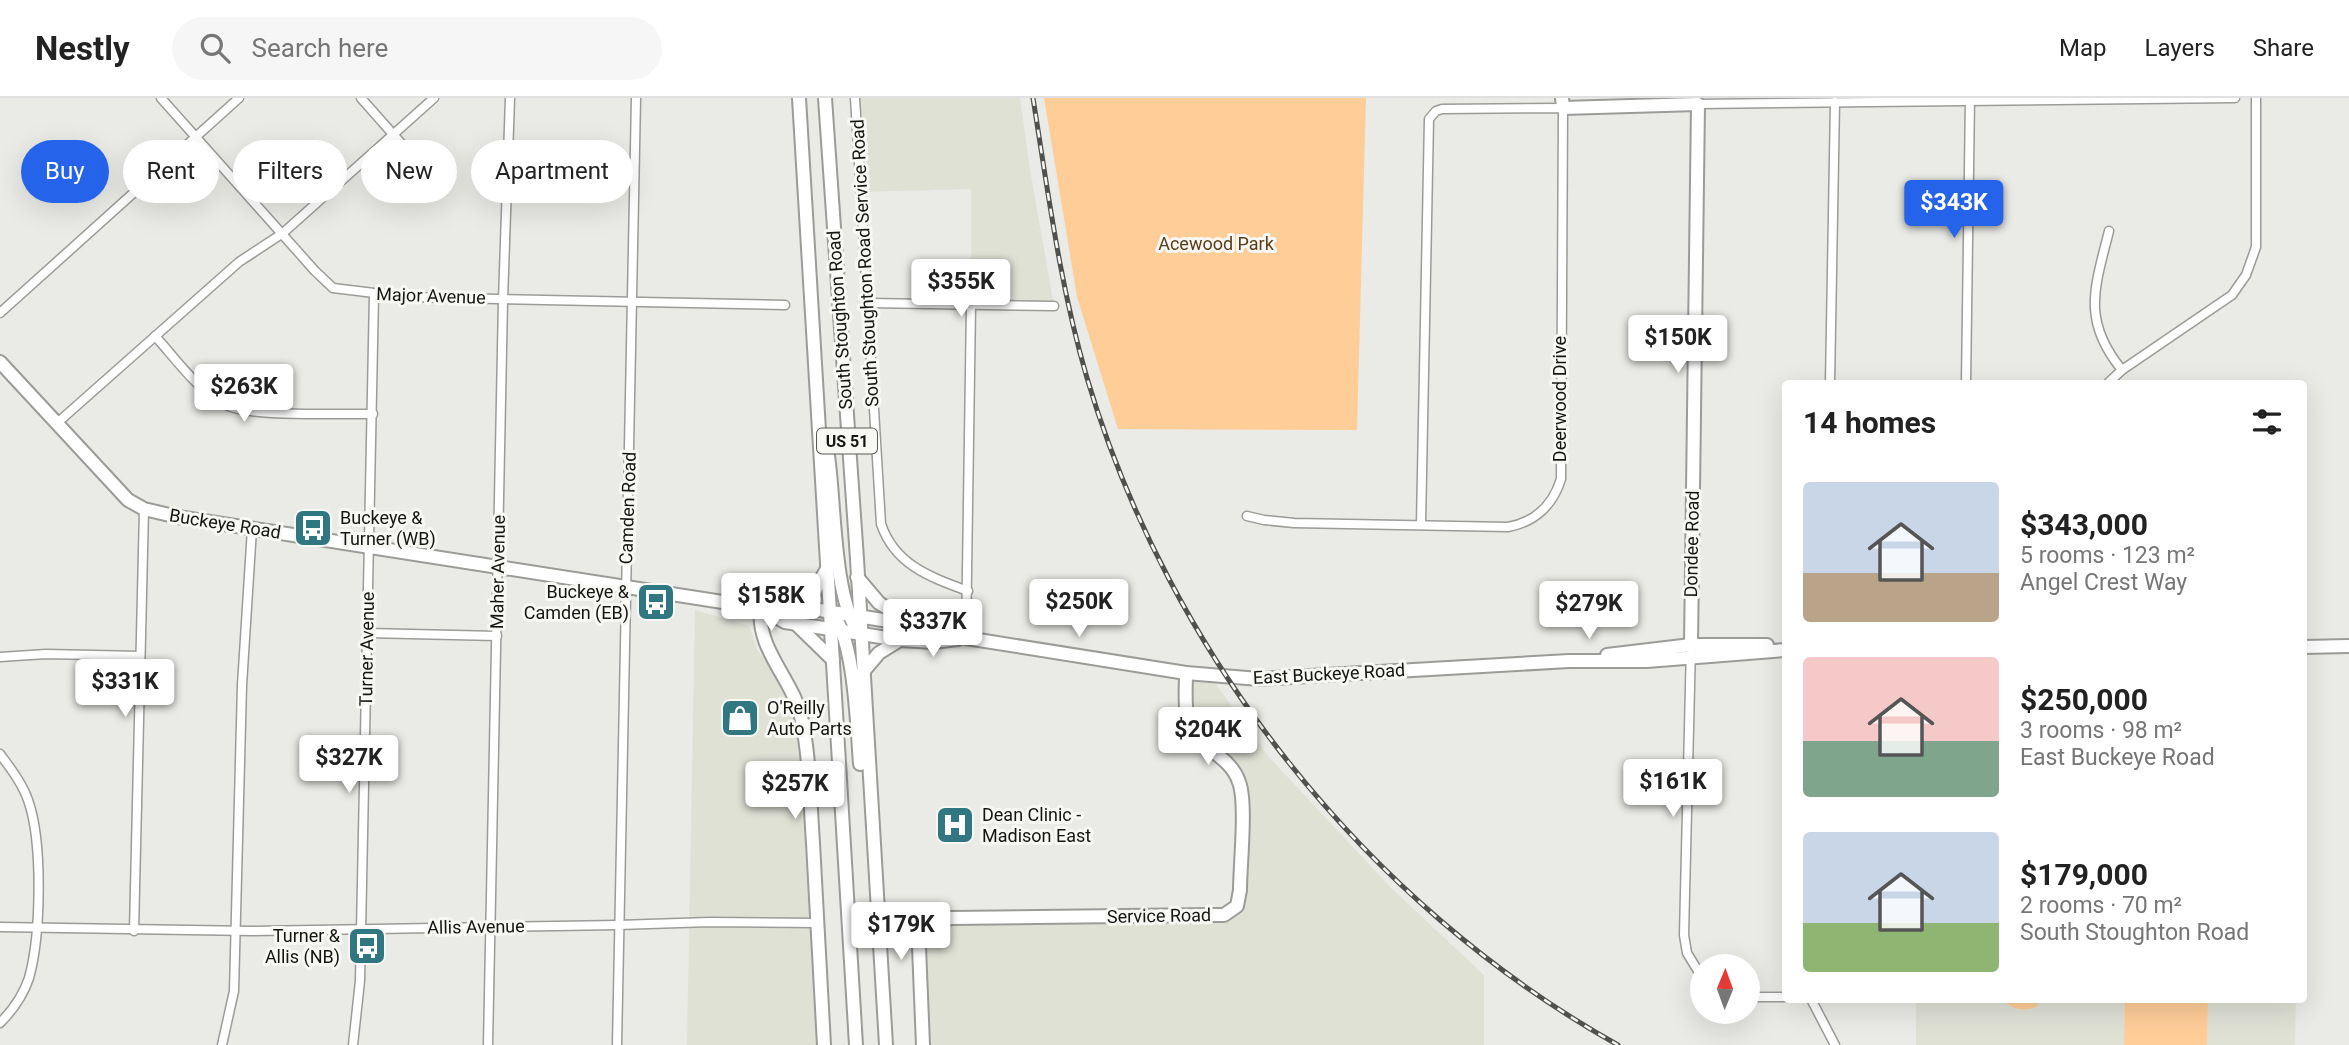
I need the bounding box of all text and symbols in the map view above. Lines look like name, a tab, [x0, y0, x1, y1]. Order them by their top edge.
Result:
search box	[172, 17, 662, 80]
text: Nestly	[35, 29, 130, 68]
icon: search	[196, 29, 234, 67]
text: Search here	[252, 33, 388, 63]
text: Map	[2059, 34, 2107, 62]
text: Layers	[2145, 34, 2215, 62]
text: Share	[2253, 34, 2314, 62]
street label: South Stoughton Road Service Road	[846, 119, 883, 407]
chip: Buy	[21, 140, 109, 203]
chip: Rent	[123, 140, 219, 203]
chip: Filters	[233, 140, 347, 203]
chip: New	[361, 140, 457, 203]
chip: Apartment	[471, 140, 633, 203]
pin: $343K	[1905, 180, 2003, 240]
text: $343K	[1920, 189, 1988, 216]
street label: South Stoughton Road	[823, 230, 856, 410]
park label: Acewood Park	[1158, 233, 1275, 254]
pin: $355K	[912, 260, 1010, 319]
text: $355K	[927, 268, 995, 295]
street label: Major Avenue	[376, 283, 486, 308]
pin: $150K	[1629, 316, 1727, 375]
text: $150K	[1644, 324, 1712, 351]
street label: Deerwood Drive	[1549, 336, 1570, 462]
pin: $263K	[195, 364, 293, 424]
text: $263K	[210, 373, 278, 400]
icon: filters	[2248, 403, 2286, 441]
text: 14 homes	[1803, 405, 1936, 440]
road number: US 51	[817, 428, 877, 454]
street label: Camden Road	[615, 451, 640, 565]
street label: Dondee Road	[1680, 490, 1703, 598]
street label: Buckeye Road	[168, 504, 282, 543]
bus stop icon: Buckeye & Turner (WB)	[292, 507, 334, 549]
place label: Buckeye & Turner (WB)	[340, 507, 436, 550]
text: $343,000	[2020, 507, 2148, 542]
icon: home	[1859, 510, 1943, 594]
street label: Maher Avenue	[486, 515, 509, 629]
text: 5 rooms · 123 m²	[2020, 542, 2195, 569]
text: Angel Crest Way	[2020, 569, 2187, 596]
pin: $158K	[722, 574, 820, 633]
pin: $250K	[1030, 580, 1128, 639]
place label: Buckeye & Camden (EB)	[524, 581, 630, 624]
bus stop icon: Buckeye & Camden (EB)	[635, 581, 677, 623]
text: $158K	[737, 582, 805, 609]
pin: $279K	[1540, 582, 1638, 641]
text: $250K	[1045, 588, 1113, 615]
text: $279K	[1555, 590, 1623, 617]
street label: Turner Avenue	[355, 591, 378, 707]
pin: $337K	[884, 600, 982, 659]
text: $337K	[899, 608, 967, 635]
street label: East Buckeye Road	[1252, 659, 1406, 688]
pin: $331K	[76, 660, 174, 719]
text: $331K	[91, 668, 159, 695]
text: $250,000	[2020, 682, 2148, 717]
icon: home	[1859, 685, 1943, 769]
shop icon: O'Reilly Auto Parts	[719, 697, 761, 739]
place label: O'Reilly Auto Parts	[767, 697, 852, 739]
pin: $204K	[1159, 708, 1257, 767]
text: $204K	[1174, 716, 1242, 743]
text: 3 rooms · 98 m²	[2020, 717, 2182, 744]
pin: $327K	[300, 736, 398, 795]
text: $327K	[315, 744, 383, 771]
text: East Buckeye Road	[2020, 744, 2215, 771]
pin: $161K	[1624, 760, 1722, 819]
pin: $257K	[746, 762, 844, 821]
text: $161K	[1639, 768, 1707, 795]
text: $257K	[761, 770, 829, 797]
hospital icon: Dean Clinic - Madison East	[934, 804, 976, 846]
place label: Dean Clinic - Madison East	[982, 804, 1091, 846]
text: $179,000	[2020, 857, 2148, 892]
icon: home	[1859, 860, 1943, 944]
text: 2 rooms · 70 m²	[2020, 892, 2182, 919]
pin: $179K	[852, 902, 950, 962]
street label: Service Road	[1107, 904, 1211, 927]
text: $179K	[867, 911, 935, 938]
street label: Allis Avenue	[427, 915, 525, 938]
text: South Stoughton Road	[2020, 919, 2249, 946]
place label: Turner & Allis (NB)	[265, 925, 341, 968]
bus stop icon: Turner & Allis (NB)	[346, 925, 388, 967]
north arrow	[1690, 954, 1760, 1024]
map controls	[1690, 954, 1760, 1024]

